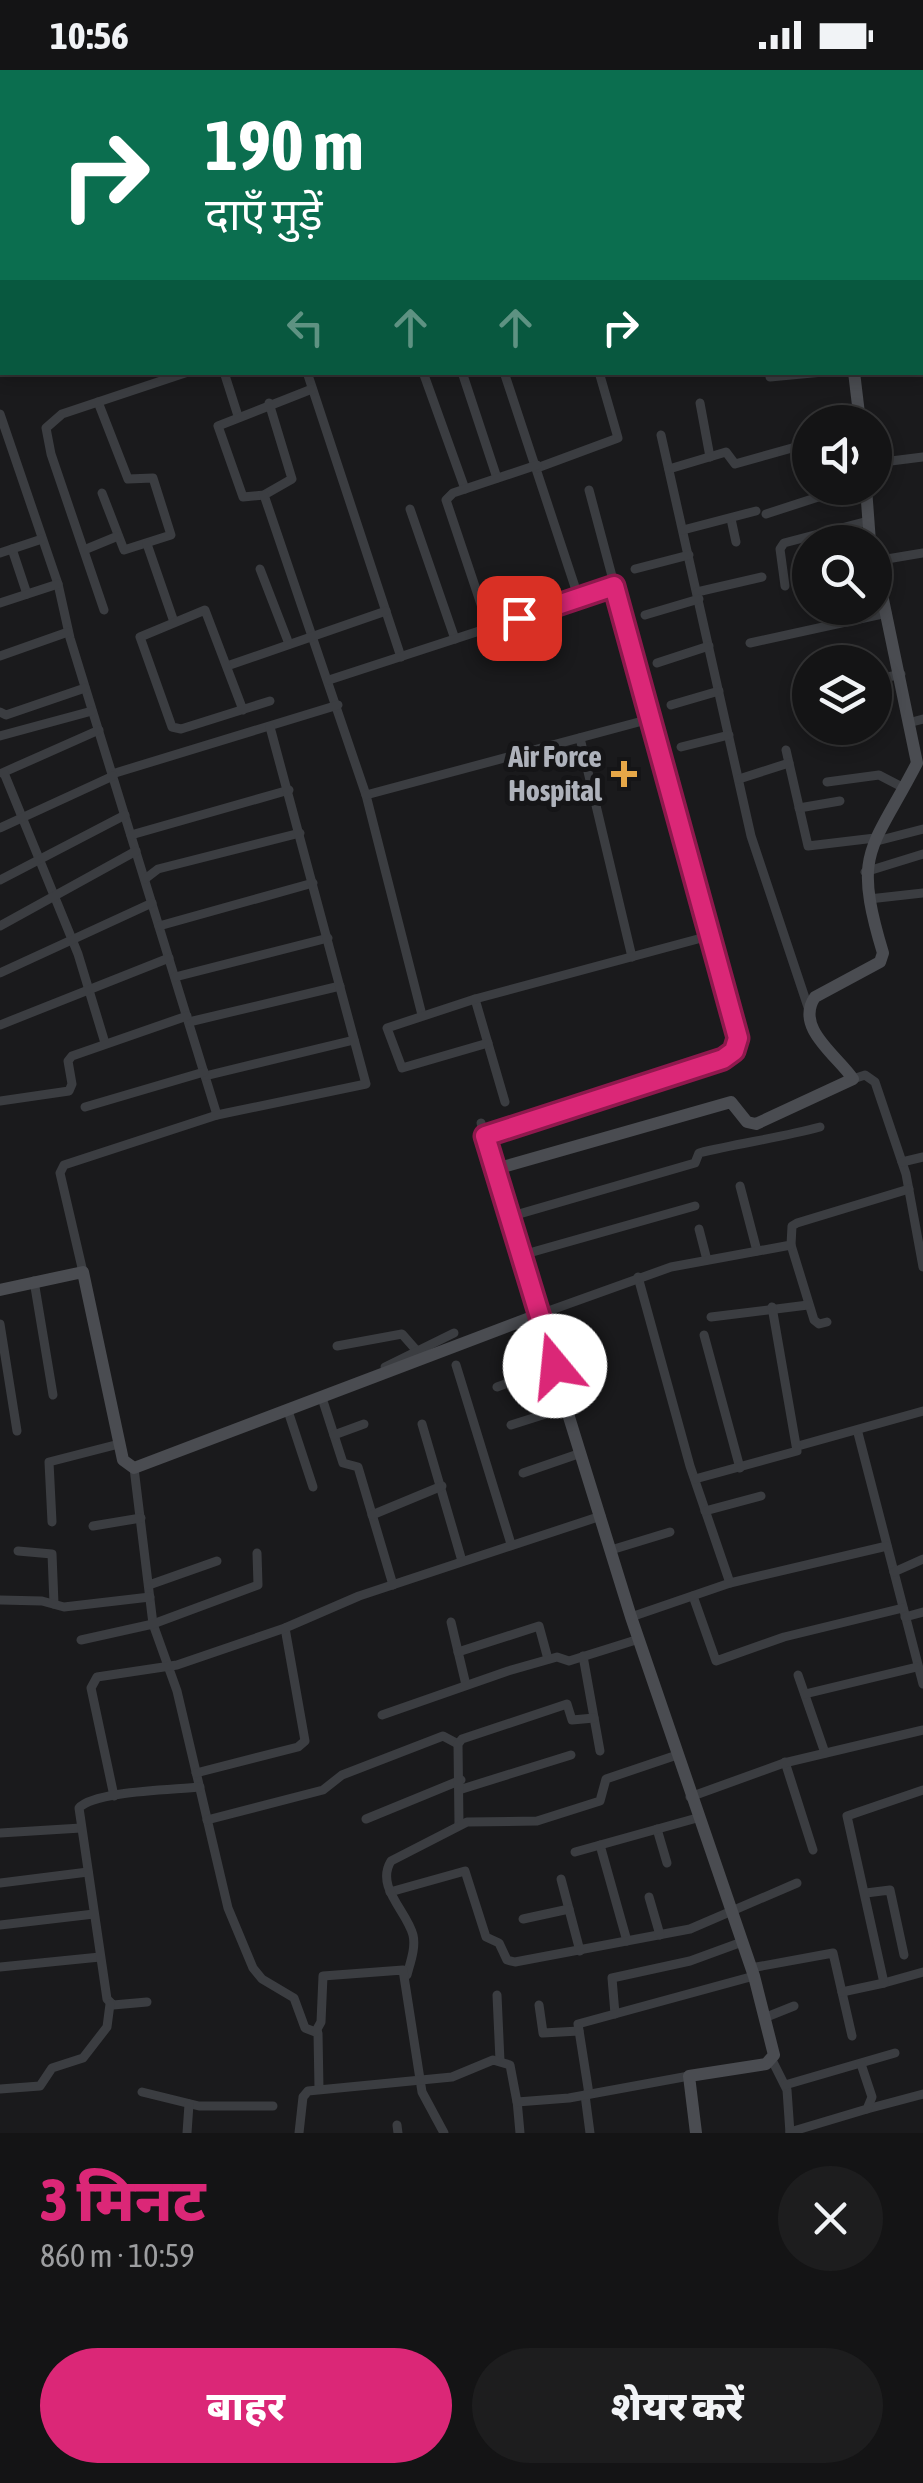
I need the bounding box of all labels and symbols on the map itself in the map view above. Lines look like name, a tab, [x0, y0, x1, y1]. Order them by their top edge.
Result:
pin	[477, 576, 562, 661]
place label: Air Force Hospital	[507, 739, 603, 807]
marker: Air Force Hospital	[611, 761, 637, 787]
position arrow	[503, 1314, 607, 1418]

